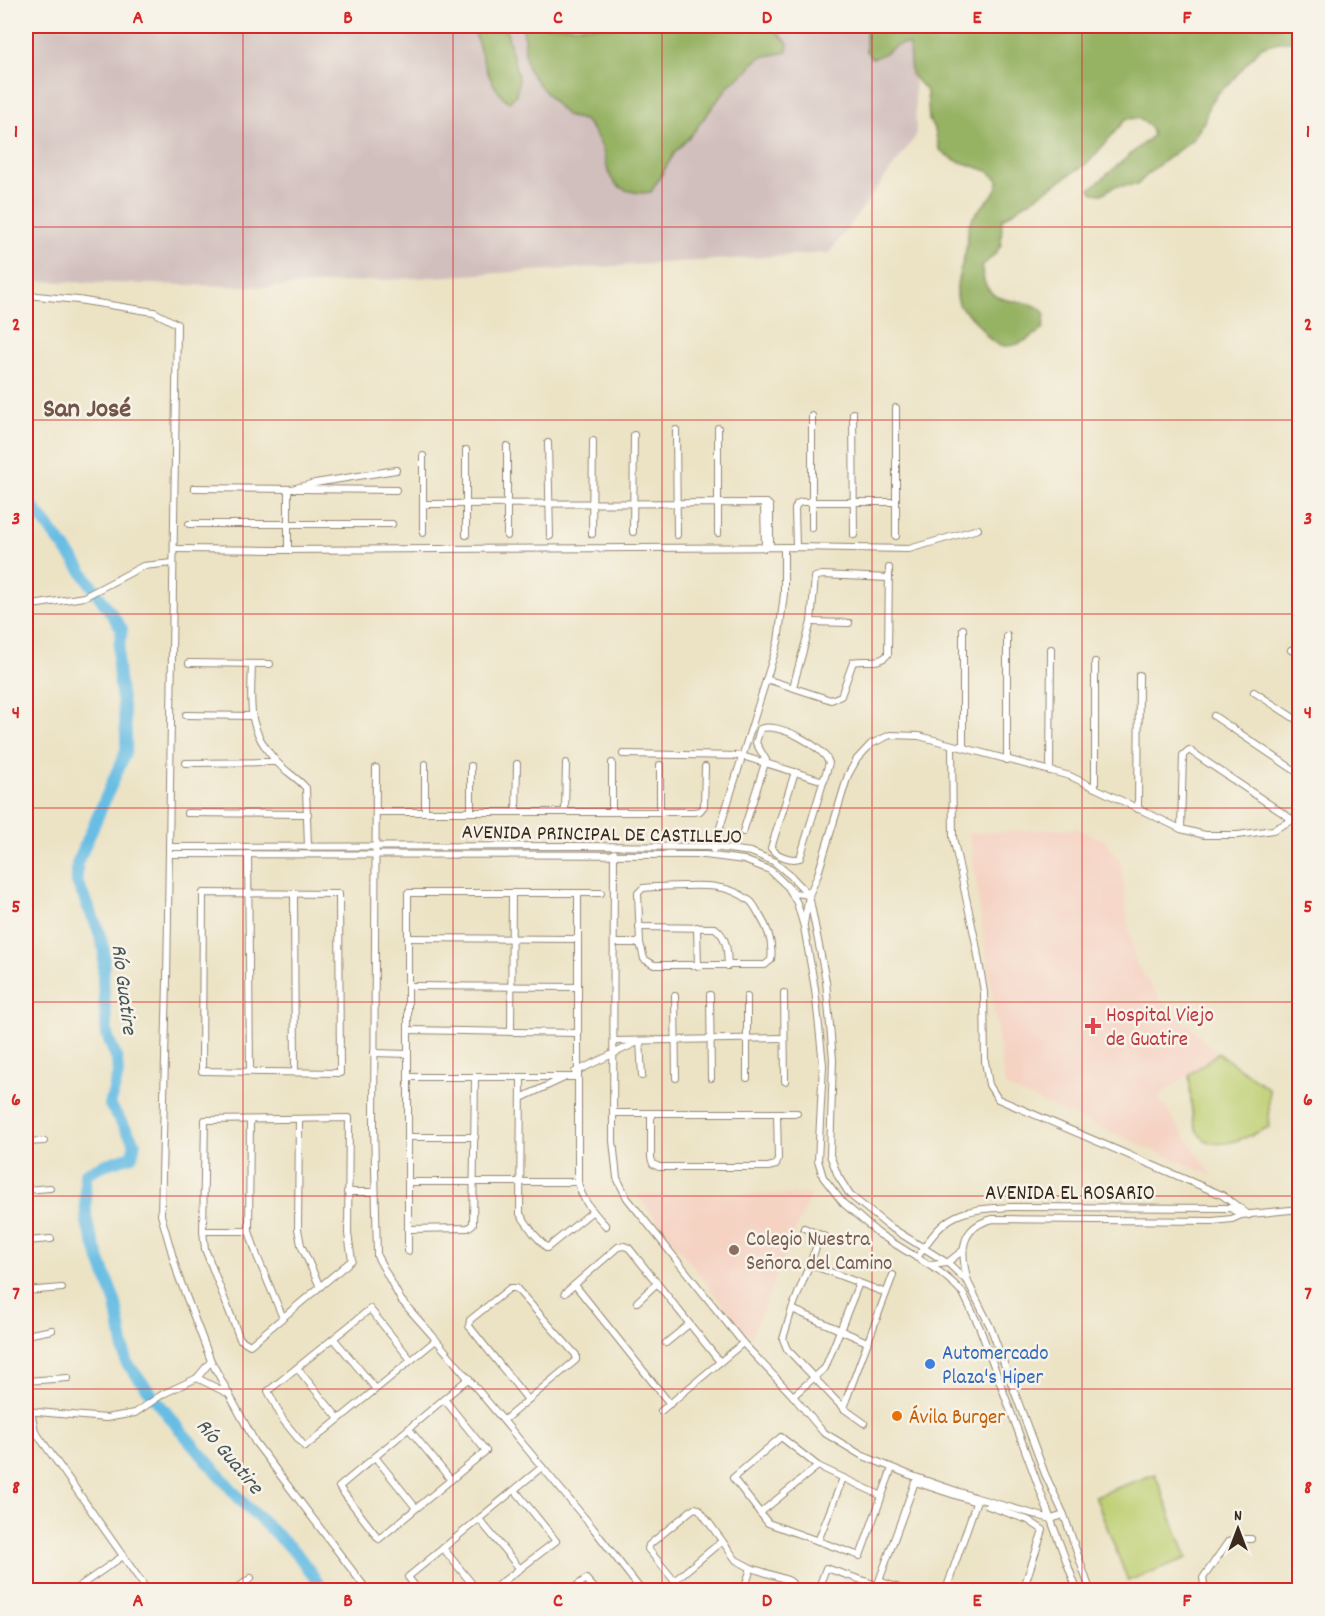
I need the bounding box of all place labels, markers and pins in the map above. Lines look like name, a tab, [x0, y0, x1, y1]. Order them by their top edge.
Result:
place label: Hospital Viejo de Guatire	[1106, 1002, 1214, 1056]
marker: Hospital Viejo de Guatire	[1084, 1017, 1102, 1035]
place label: Colegio Nuestra Señora del Camino	[746, 1226, 892, 1280]
marker: Colegio Nuestra Señora del Camino	[727, 1243, 741, 1257]
place label: Automercado Plaza's Hiper	[942, 1340, 1049, 1394]
marker: Automercado Plaza's Hiper	[923, 1357, 937, 1371]
place label: Ávila Burger	[909, 1404, 1005, 1434]
marker: Ávila Burger	[890, 1409, 904, 1423]

